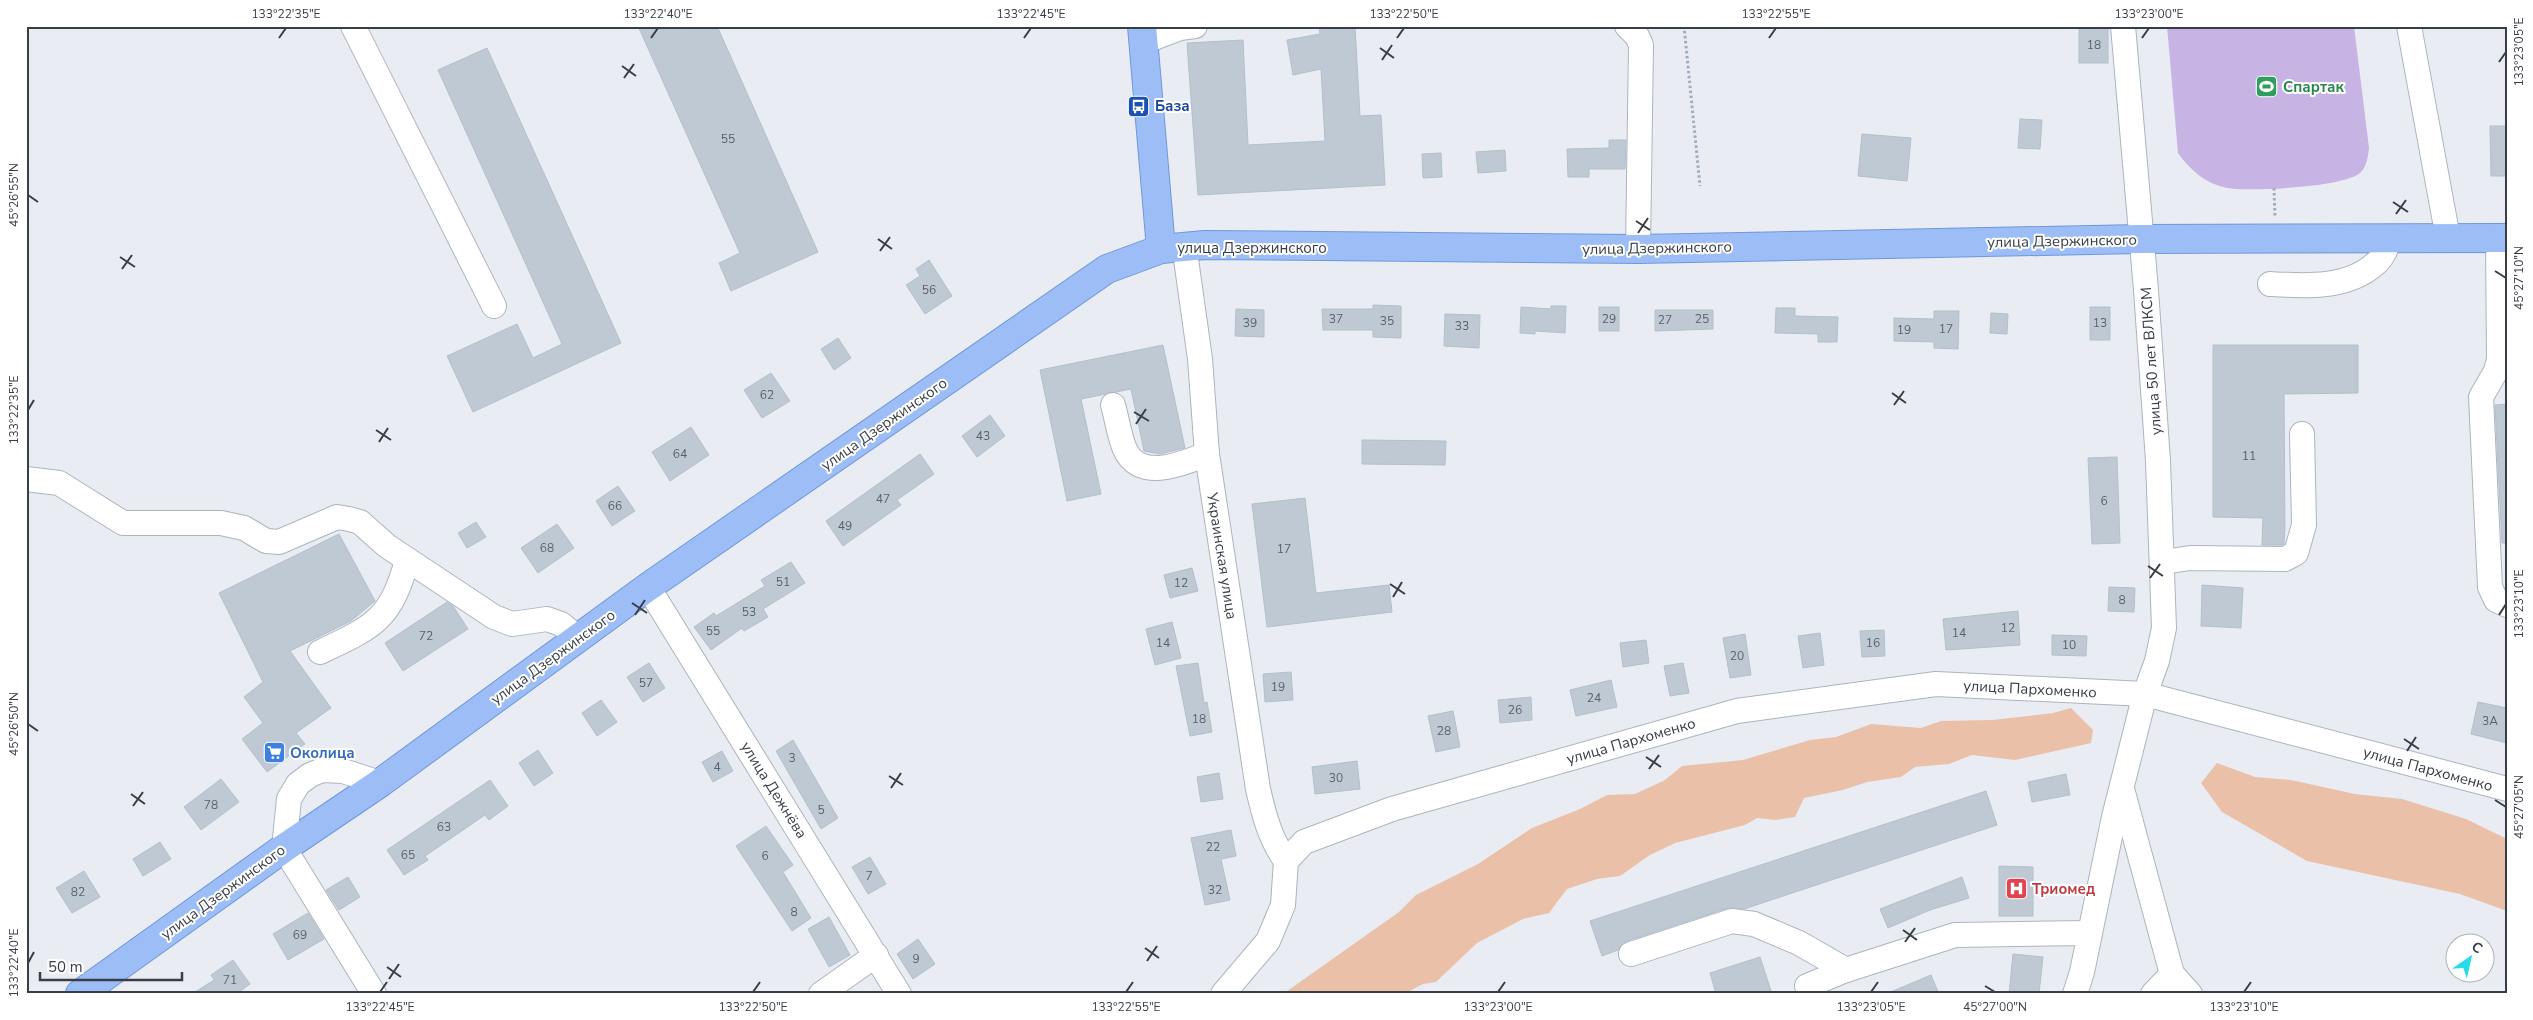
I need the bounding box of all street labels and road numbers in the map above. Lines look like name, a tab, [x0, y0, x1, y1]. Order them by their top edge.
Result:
street label: улица Дзержинского	[1987, 230, 2137, 252]
street label: улица Дзержинского	[1582, 237, 1732, 259]
street label: улица Дзержинского	[1177, 238, 1327, 258]
street label: улица 50 лет ВЛКСМ	[2136, 286, 2166, 436]
street label: улица Дзержинского	[817, 373, 951, 475]
street label: Украинская улица	[1202, 490, 1242, 621]
street label: улица Дзержинского	[487, 605, 619, 709]
street label: улица Пархоменко	[1963, 676, 2097, 702]
street label: улица Пархоменко	[1564, 713, 1698, 769]
street label: улица Дежнёва	[736, 738, 812, 842]
street label: улица Пархоменко	[2361, 742, 2495, 796]
street label: улица Дзержинского	[157, 840, 289, 944]

